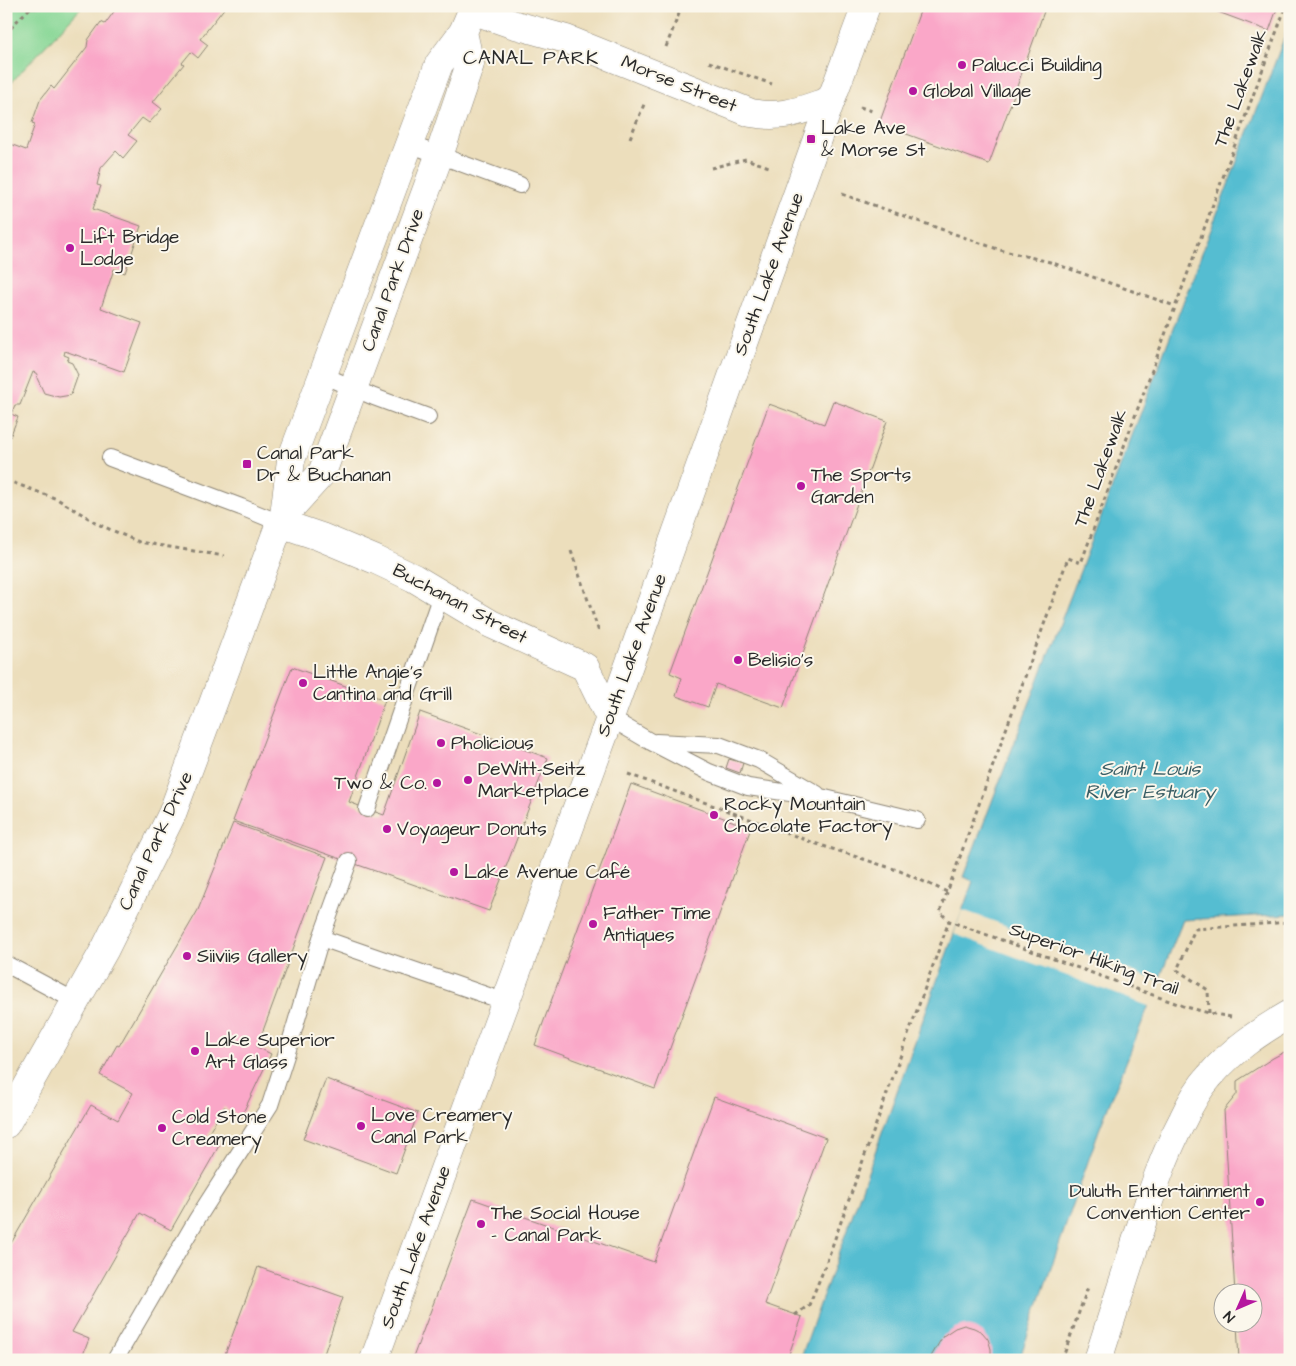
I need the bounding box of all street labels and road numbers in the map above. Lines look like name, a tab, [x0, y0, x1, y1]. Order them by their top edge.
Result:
street label: The Lakewalk	[1207, 25, 1275, 151]
street label: Morse Street	[617, 48, 741, 120]
street label: South Lake Avenue	[727, 189, 811, 359]
street label: Canal Park Drive	[355, 205, 431, 355]
street label: The Lakewalk	[1067, 405, 1135, 531]
street label: Buchanan Street	[388, 557, 532, 651]
street label: South Lake Avenue	[590, 570, 674, 740]
street label: Canal Park Drive	[112, 767, 200, 915]
street label: Superior Hiking Trail	[1005, 916, 1183, 1003]
street label: South Lake Avenue	[374, 1162, 458, 1332]

